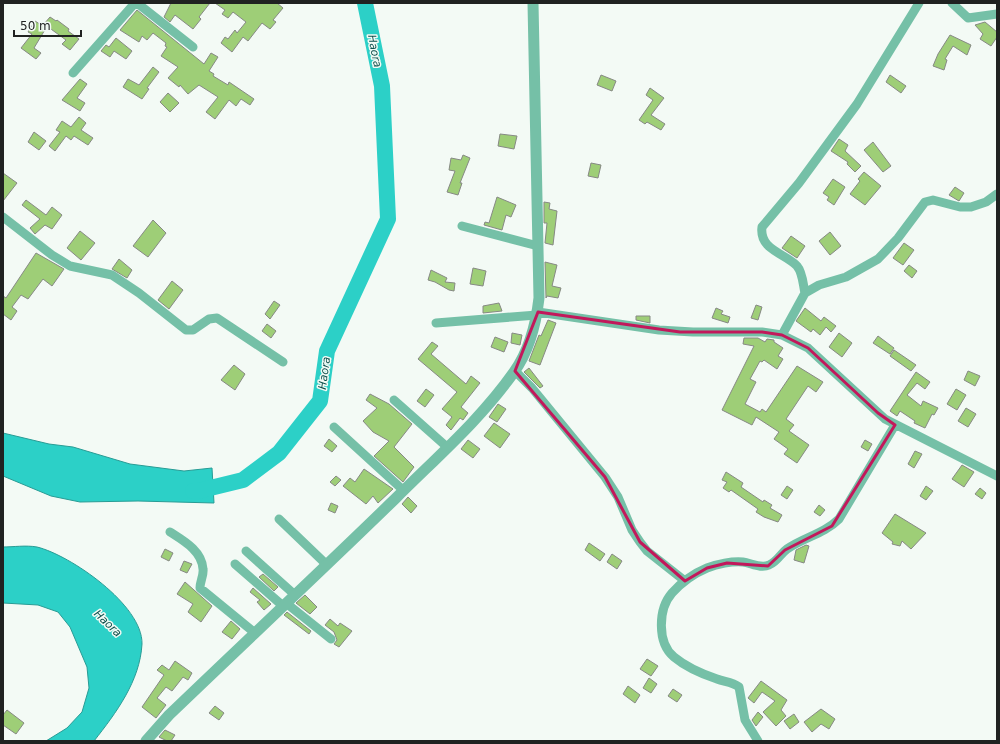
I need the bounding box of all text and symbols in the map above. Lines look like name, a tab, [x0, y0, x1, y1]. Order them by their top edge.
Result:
scale bar	[14, 12, 81, 38]
text: 50 m	[20, 19, 51, 33]
water label: Haora	[365, 34, 384, 69]
water label: Haora	[316, 356, 333, 390]
water label: Haora	[91, 607, 124, 640]

